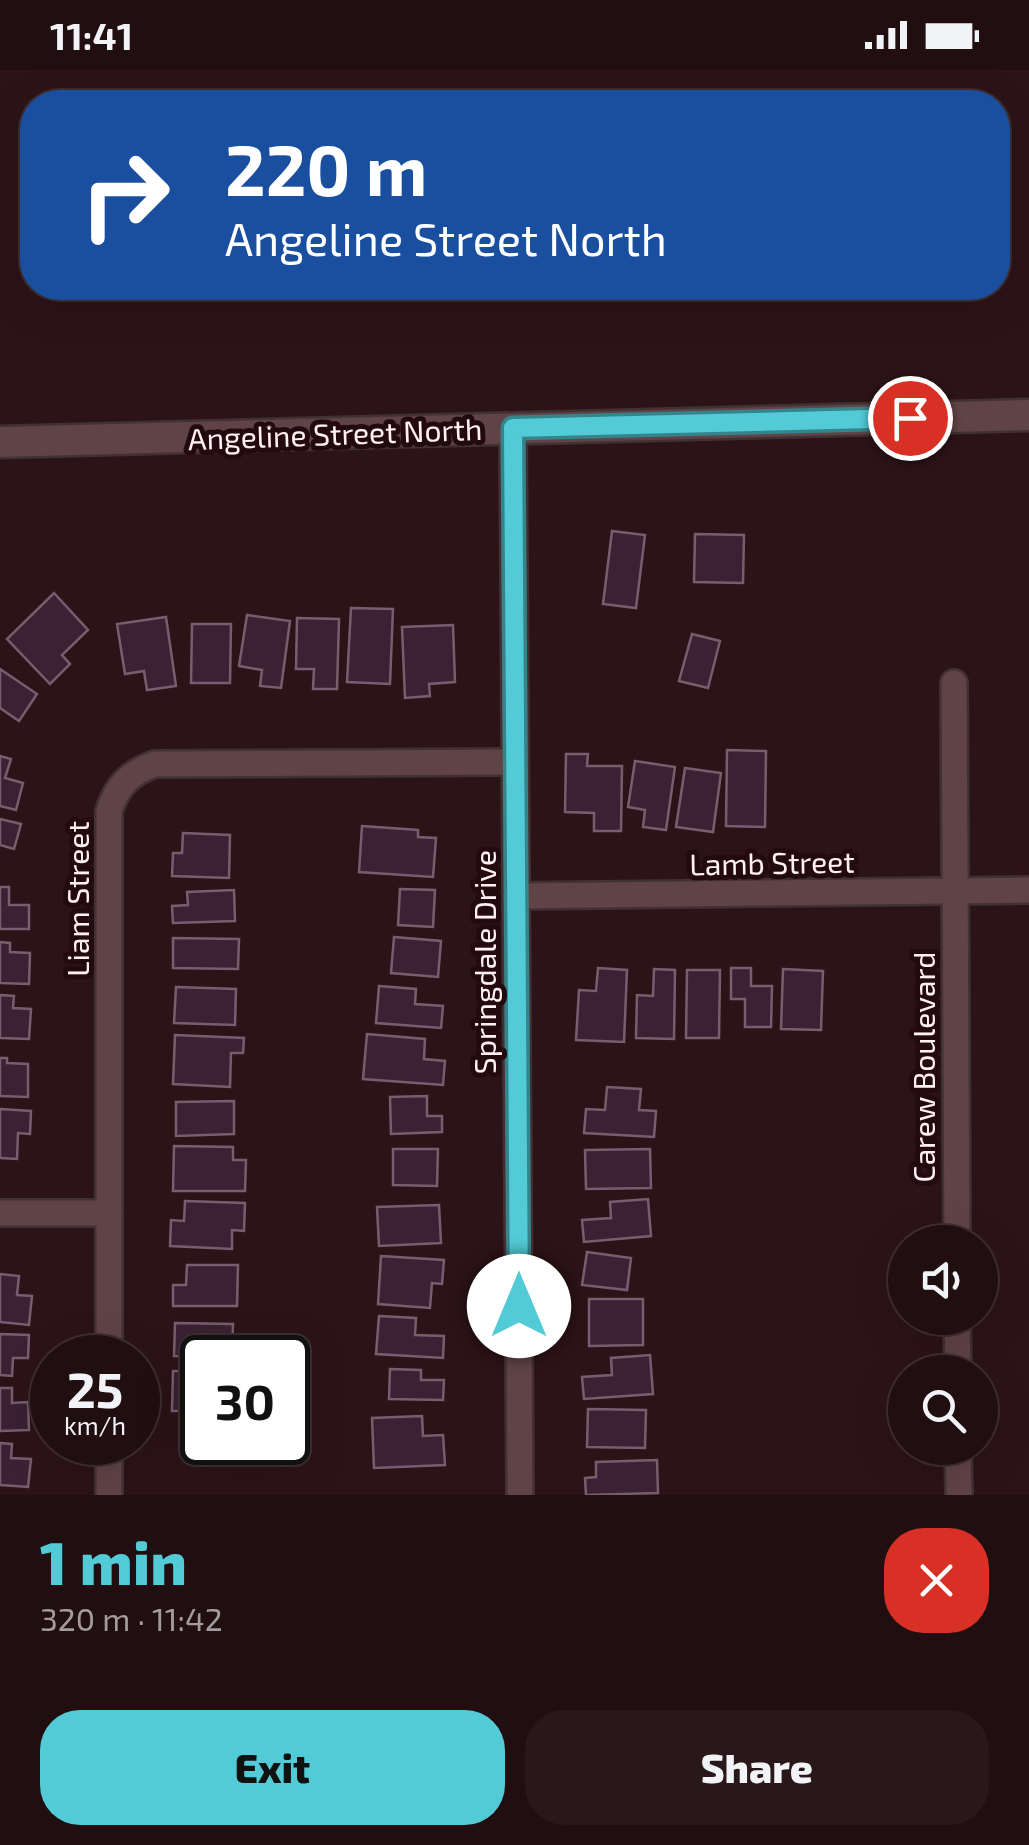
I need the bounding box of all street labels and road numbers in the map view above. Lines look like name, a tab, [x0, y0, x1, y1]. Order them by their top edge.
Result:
street label: Angeline Street North	[187, 410, 483, 456]
street label: Liam Street	[59, 821, 95, 977]
street label: Lamb Street	[689, 843, 855, 881]
street label: Springdale Drive	[466, 850, 502, 1074]
street label: Carew Boulevard	[905, 952, 941, 1182]

